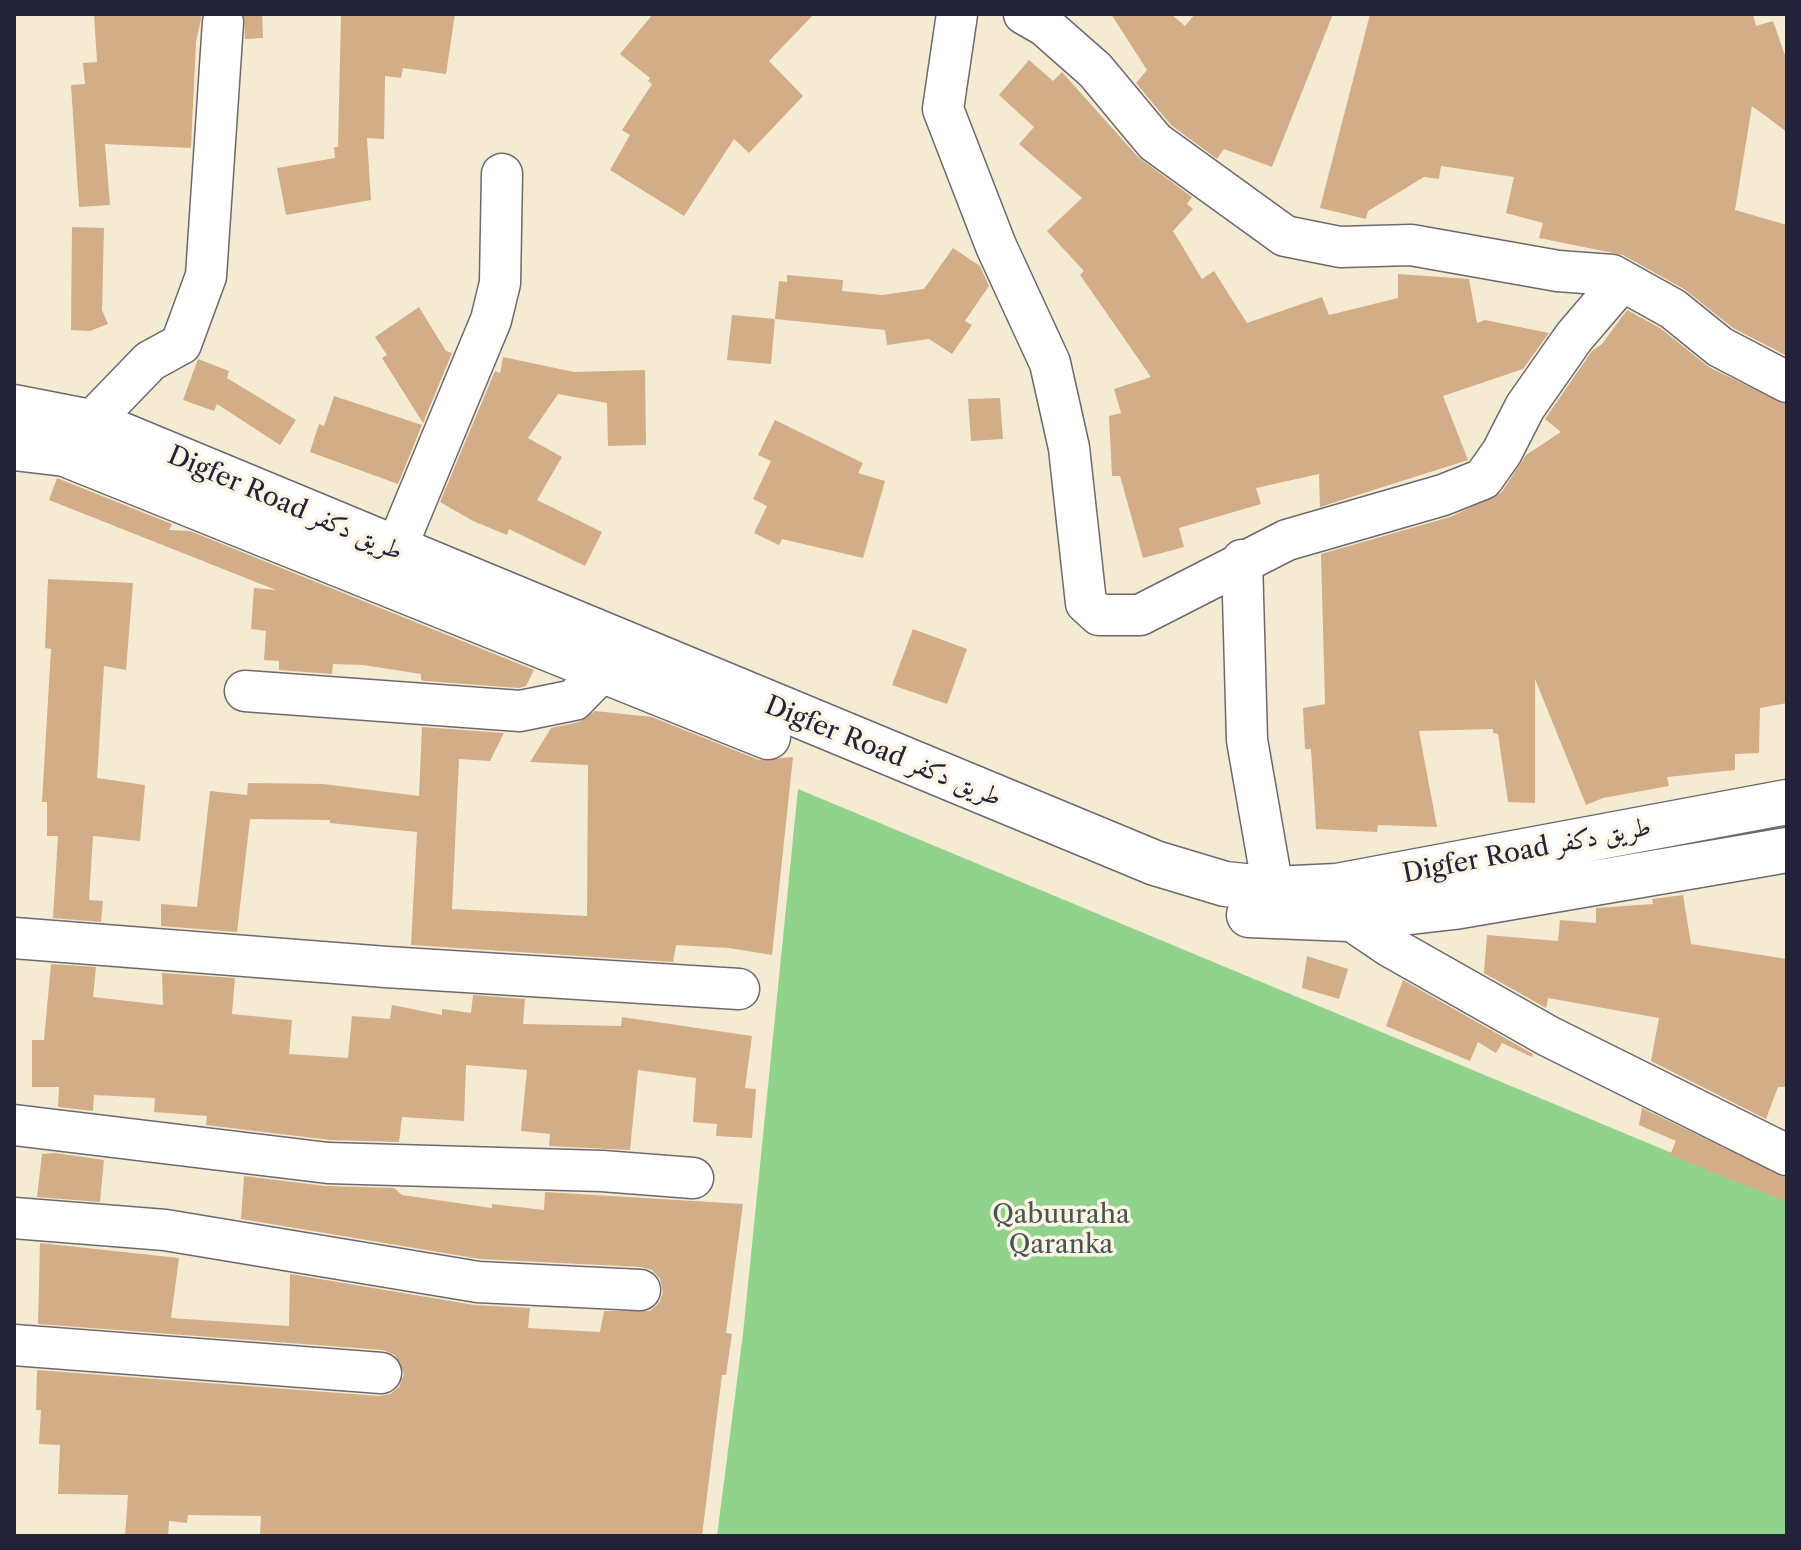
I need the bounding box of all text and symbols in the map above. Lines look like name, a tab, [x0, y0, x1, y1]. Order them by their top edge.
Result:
street label: Digfer Road طريق دكفر	[163, 440, 407, 568]
street label: Digfer Road طريق دكفر	[760, 690, 1006, 814]
street label: Digfer Road طريق دكفر	[1400, 812, 1654, 890]
park label: Qabuuraha Qaranka	[992, 1199, 1130, 1260]

